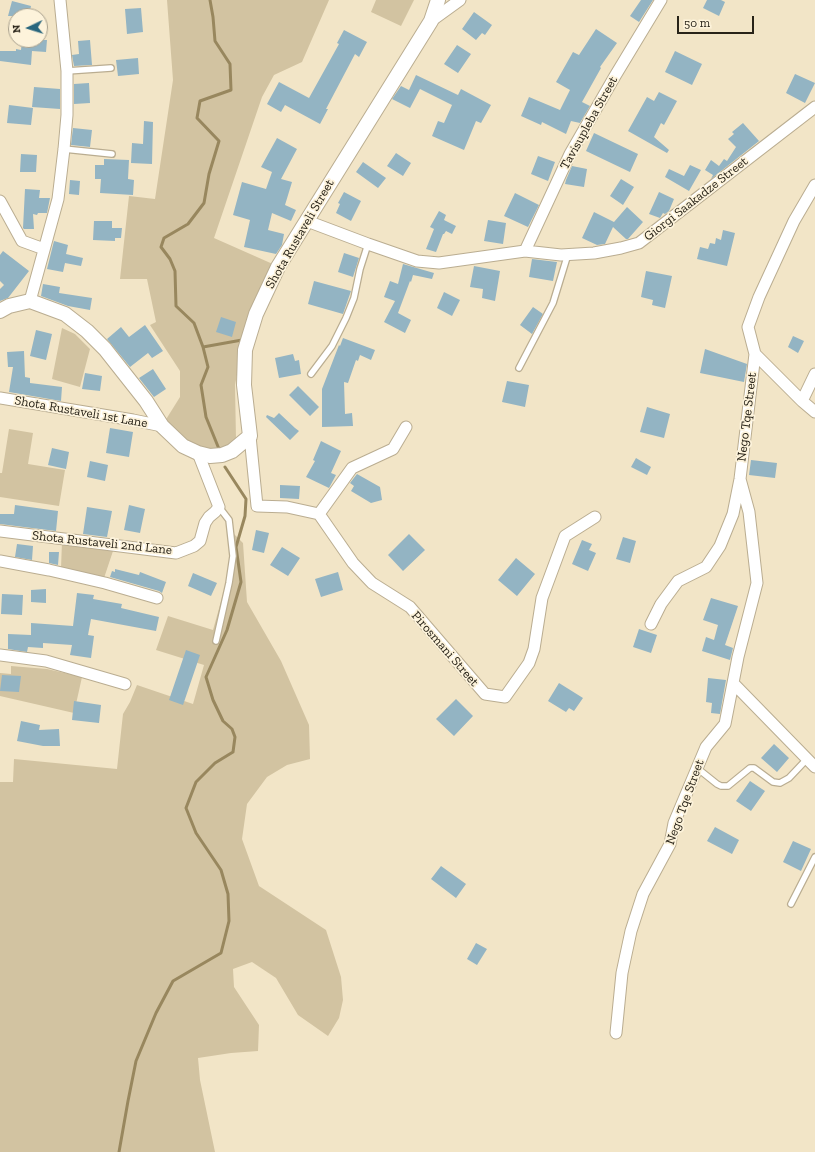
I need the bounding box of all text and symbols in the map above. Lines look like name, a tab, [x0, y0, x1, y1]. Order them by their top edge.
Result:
north arrow	[8, 8, 48, 48]
scale bar	[679, 8, 756, 34]
text: 50 m	[684, 16, 710, 30]
text: N	[10, 24, 23, 33]
street label: Tavisupleba Street	[557, 74, 621, 172]
street label: Giorgi Saakadze Street	[641, 154, 751, 244]
street label: Shota Rustaveli Street	[262, 177, 338, 291]
street label: Nego Tqe Street	[734, 372, 760, 462]
street label: Shota Rustaveli 1st Lane	[13, 393, 149, 431]
street label: Shota Rustaveli 2nd Lane	[31, 528, 173, 558]
street label: Pirosmani Street	[408, 608, 482, 690]
street label: Nego Tqe Street	[662, 757, 708, 847]

